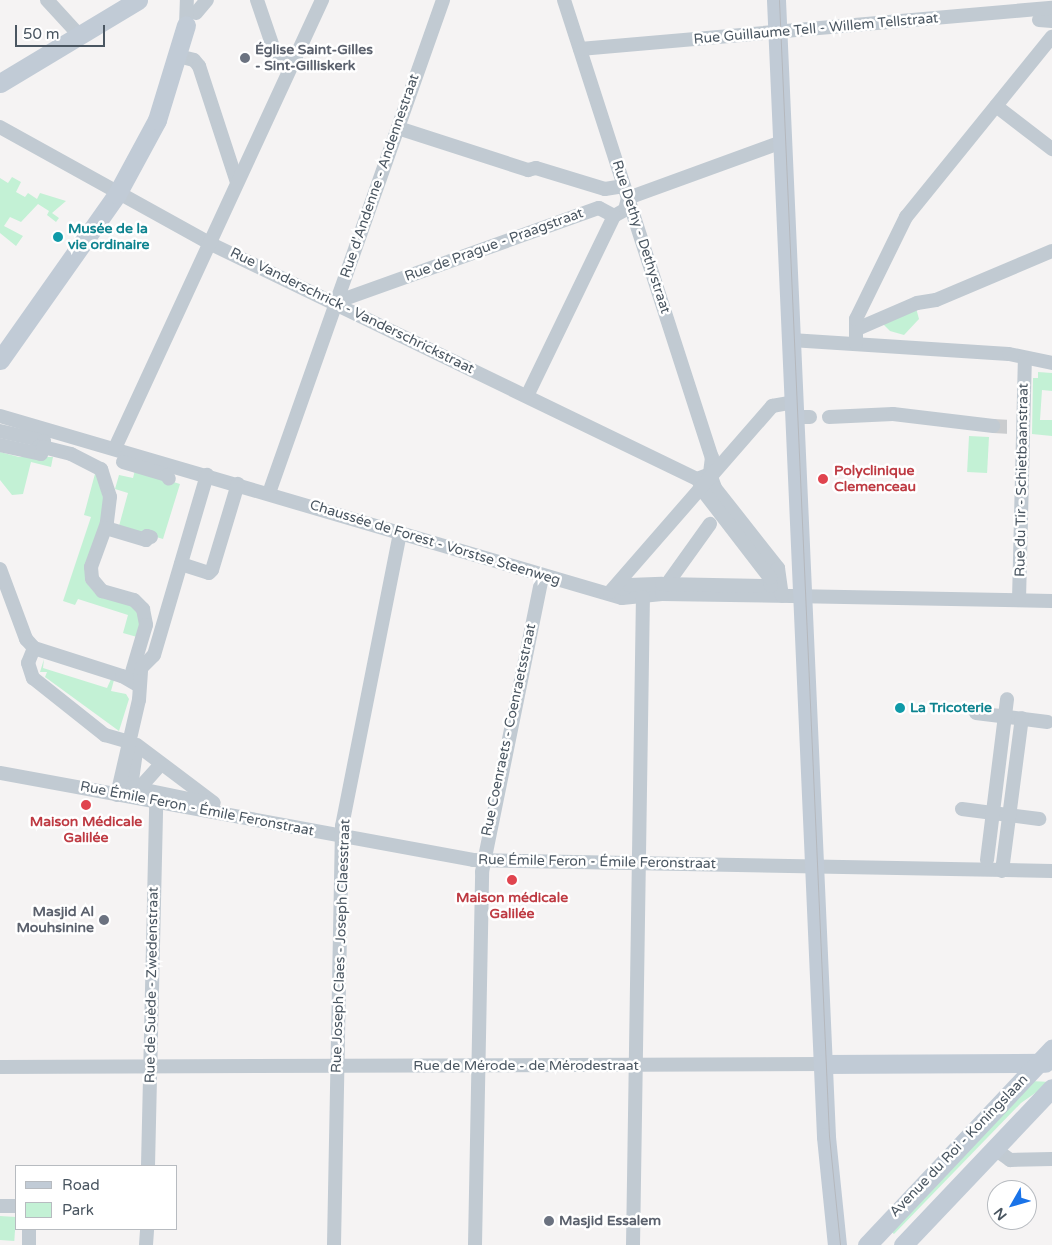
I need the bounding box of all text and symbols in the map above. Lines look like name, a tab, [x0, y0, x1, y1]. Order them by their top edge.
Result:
street label: Rue Guillaume Tell - Willem Tellstraat	[693, 10, 939, 48]
scale bar	[18, 15, 108, 47]
text: 50 m	[23, 25, 60, 43]
place label: Église Saint-Gilles - Sint-Gilliskerk	[255, 42, 373, 74]
marker: Église Saint-Gilles - Sint-Gilliskerk	[239, 52, 251, 64]
street label: Rue d'Andenne - Andennestraat	[337, 72, 423, 280]
street label: Rue Dethy - Dethystraat	[608, 158, 674, 316]
street label: Rue de Prague - Praagstraat	[402, 205, 586, 285]
place label: Musée de la vie ordinaire	[68, 221, 149, 253]
marker: Musée de la vie ordinaire	[52, 231, 64, 243]
street label: Rue Vanderschrick - Vanderschrickstraat	[227, 244, 477, 378]
street label: Rue du Tir - Schietbaanstraat	[1012, 383, 1032, 577]
place label: Polyclinique Clemenceau	[834, 463, 916, 496]
marker: Polyclinique Clemenceau	[816, 472, 830, 486]
street label: Chaussée de Forest - Vorstse Steenweg	[308, 497, 562, 589]
street label: Rue Coenraets - Coenraetsstraat	[478, 622, 540, 838]
place label: La Tricoterie	[910, 700, 992, 716]
marker: La Tricoterie	[894, 702, 906, 714]
street label: Rue Émile Feron - Émile Feronstraat	[79, 778, 315, 840]
marker: Maison Médicale Galilée	[79, 798, 93, 812]
place label: Maison Médicale Galilée	[30, 814, 142, 846]
street label: Rue Joseph Claes - Joseph Claesstraat	[328, 819, 354, 1073]
street label: Rue Émile Feron - Émile Feronstraat	[478, 852, 716, 872]
marker: Maison médicale Galilée	[505, 873, 519, 887]
street label: Rue de Suède - Zwedenstraat	[142, 887, 162, 1083]
place label: Maison médicale Galilée	[456, 890, 568, 922]
place label: Masjid Al Mouhsinine	[16, 904, 94, 936]
marker: Masjid Al Mouhsinine	[98, 914, 110, 926]
street label: Rue de Mérode - de Mérodestraat	[413, 1058, 639, 1074]
street label: Avenue du Roi - Koningslaan	[886, 1071, 1032, 1221]
legend	[15, 1165, 178, 1230]
text: Road	[62, 1176, 100, 1194]
north arrow	[987, 1180, 1037, 1230]
text: Park	[62, 1201, 94, 1219]
text: N	[990, 1204, 1011, 1224]
place label: Masjid Essalem	[559, 1213, 661, 1229]
marker: Masjid Essalem	[543, 1215, 555, 1227]

